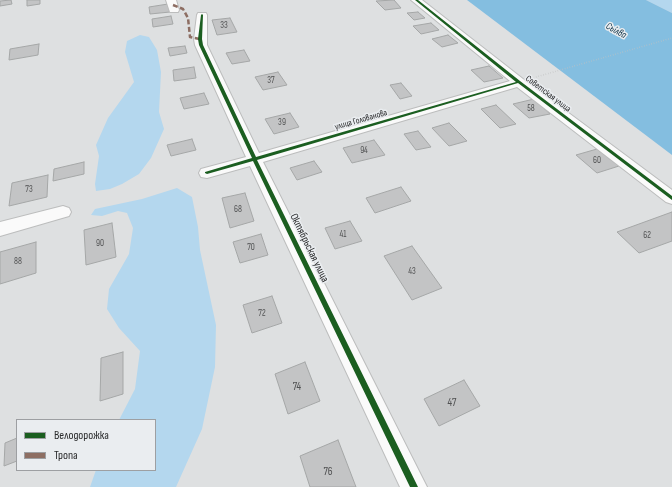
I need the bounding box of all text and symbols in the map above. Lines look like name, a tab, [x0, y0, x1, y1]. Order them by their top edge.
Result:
water label: Сы́лва	[604, 20, 628, 42]
house number: 33	[220, 21, 228, 31]
street label: Советская улица	[523, 73, 573, 115]
house number: 37	[267, 76, 275, 86]
house number: 58	[527, 104, 535, 114]
street label: улица Голованова	[333, 107, 389, 133]
house number: 39	[278, 118, 286, 128]
house number: 94	[360, 146, 368, 156]
house number: 60	[593, 156, 601, 166]
house number: 73	[25, 185, 33, 195]
house number: 68	[234, 205, 242, 215]
street label: Октябрьская улица	[287, 212, 331, 284]
house number: 41	[340, 230, 346, 240]
house number: 62	[643, 231, 651, 241]
house number: 90	[96, 239, 104, 249]
house number: 70	[247, 243, 255, 253]
house number: 88	[14, 257, 22, 267]
house number: 43	[408, 267, 416, 277]
house number: 72	[258, 309, 266, 319]
house number: 74	[293, 380, 301, 394]
house number: 47	[448, 396, 456, 410]
legend	[16, 419, 156, 471]
text: Велодорожка	[54, 428, 109, 443]
text: Тропа	[54, 448, 78, 463]
house number: 76	[323, 465, 333, 479]

